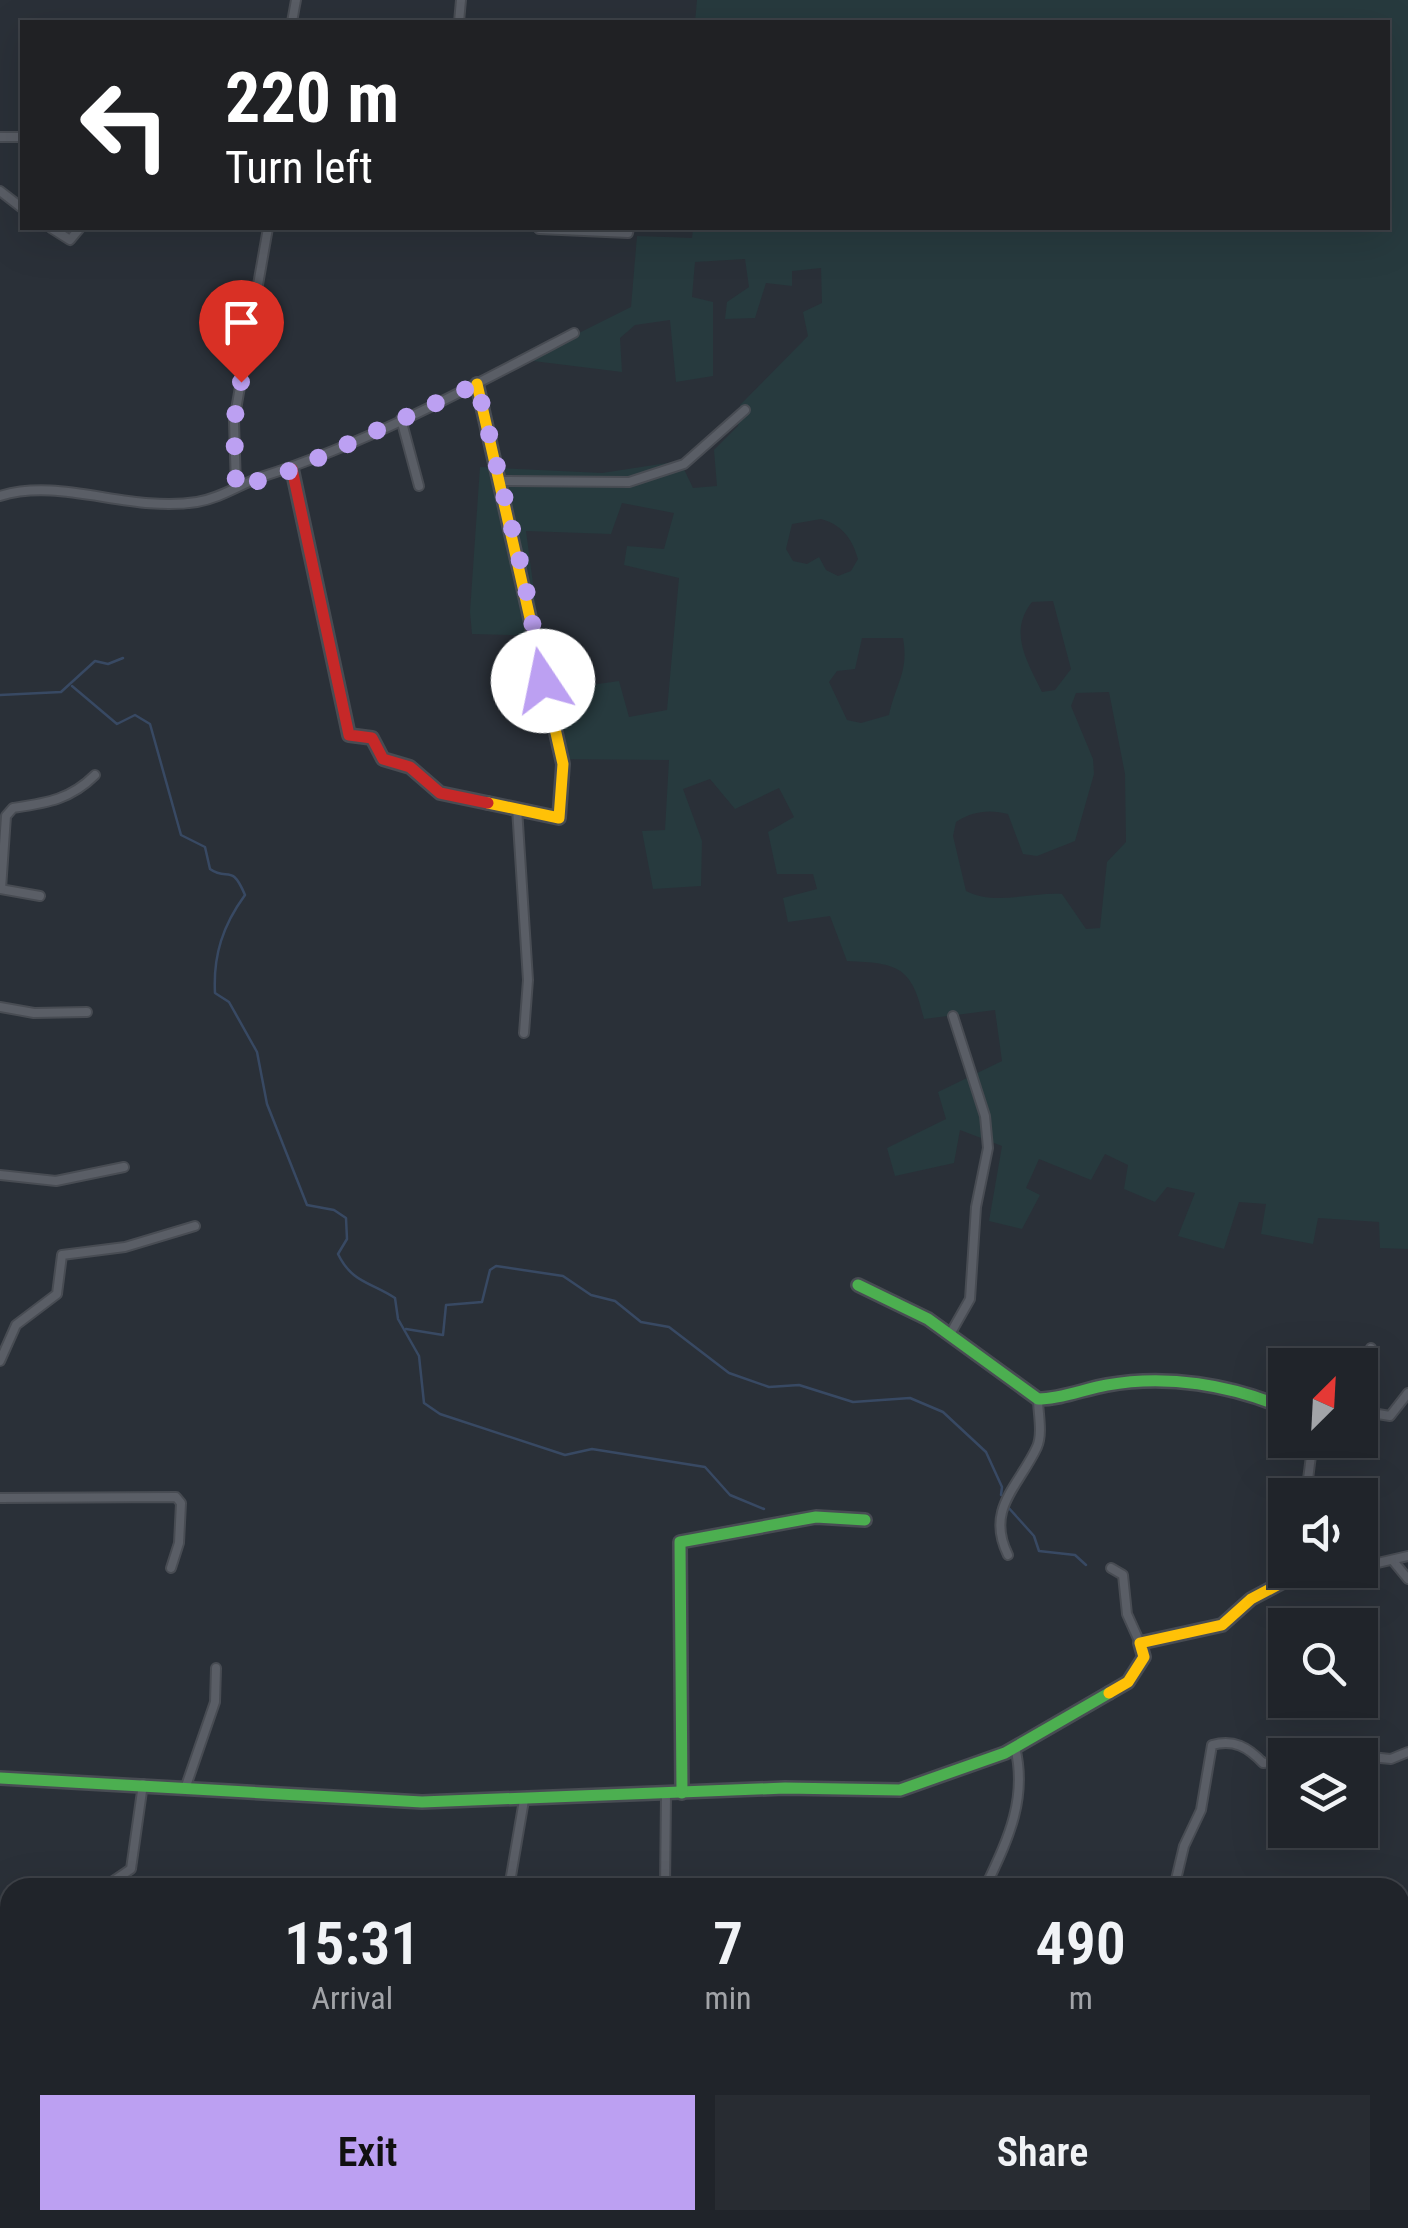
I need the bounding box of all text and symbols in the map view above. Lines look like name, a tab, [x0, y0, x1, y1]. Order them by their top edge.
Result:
text: 220 m	[225, 57, 399, 139]
icon: left	[60, 60, 190, 190]
text: Turn left	[225, 141, 373, 194]
pin	[199, 280, 284, 383]
icon: arrive	[214, 295, 269, 350]
position arrow	[491, 629, 595, 733]
north arrow	[1268, 1348, 1378, 1458]
map controls	[1268, 1348, 1378, 1848]
button: sound	[1268, 1478, 1378, 1588]
button: search	[1268, 1608, 1378, 1718]
button: layers	[1268, 1738, 1378, 1848]
text: 15:31	[284, 1908, 421, 1979]
text: 7	[713, 1908, 743, 1979]
text: 490	[1035, 1908, 1126, 1979]
text: Arrival	[312, 1979, 393, 2017]
text: min	[705, 1979, 751, 2017]
text: m	[1069, 1979, 1093, 2017]
button: Exit	[40, 2095, 695, 2210]
button: Share	[715, 2095, 1370, 2210]

